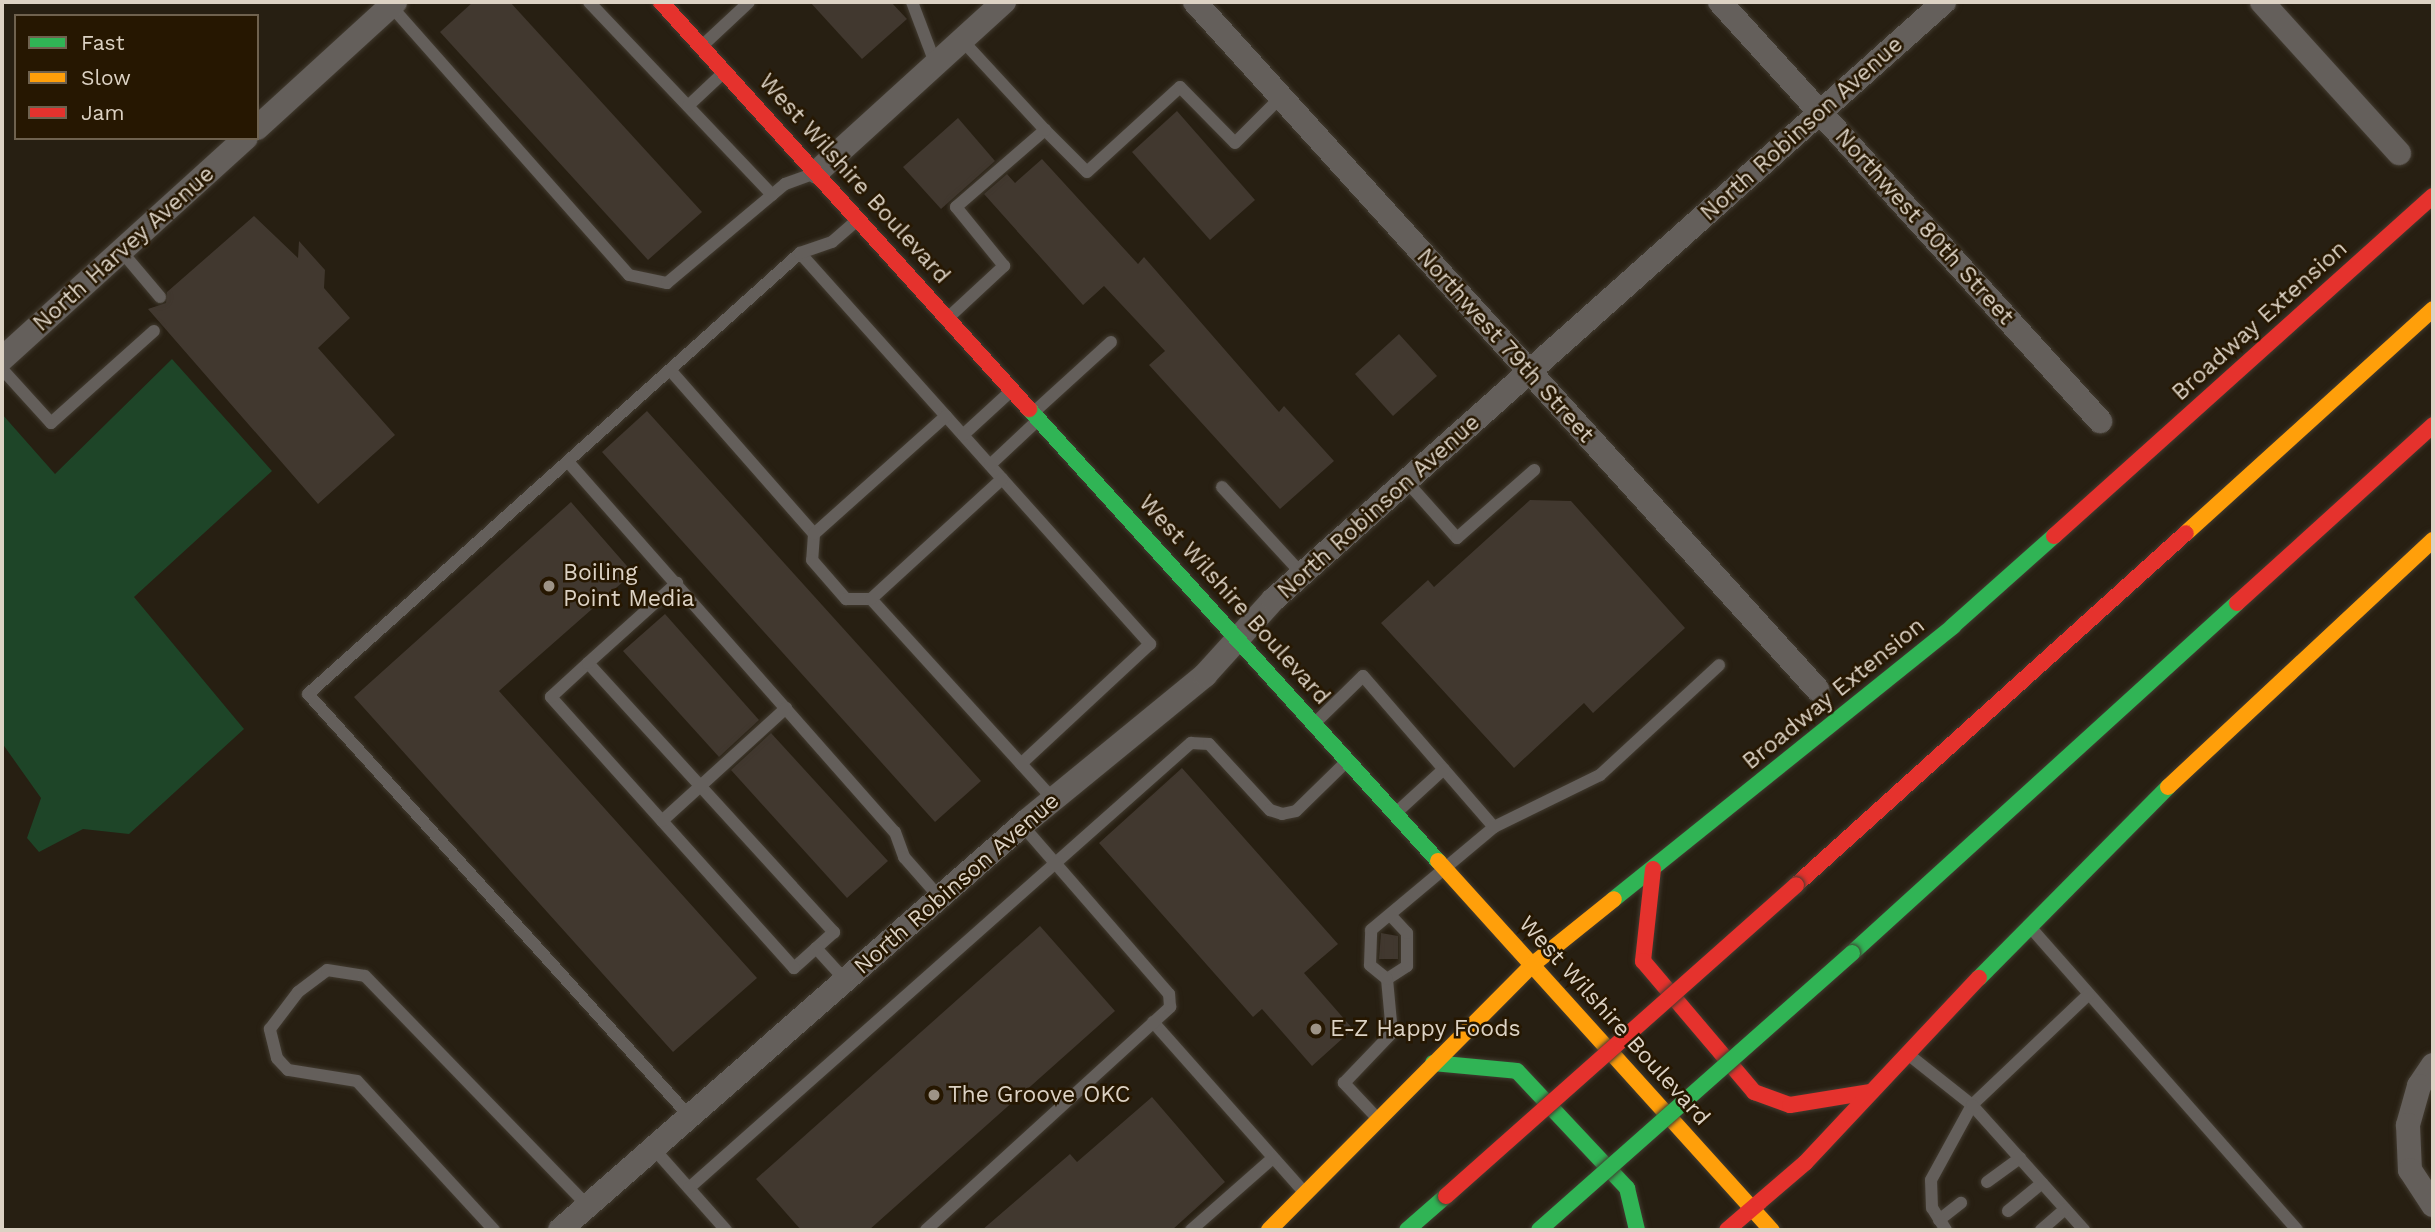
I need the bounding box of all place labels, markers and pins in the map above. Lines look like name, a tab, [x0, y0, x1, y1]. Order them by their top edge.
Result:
place label: Boiling Point Media	[563, 559, 695, 613]
marker: Boiling Point Media	[541, 578, 557, 594]
place label: E-Z Happy Foods	[1330, 1015, 1521, 1043]
marker: E-Z Happy Foods	[1308, 1021, 1324, 1037]
place label: The Groove OKC	[948, 1081, 1131, 1109]
marker: The Groove OKC	[926, 1087, 942, 1103]

